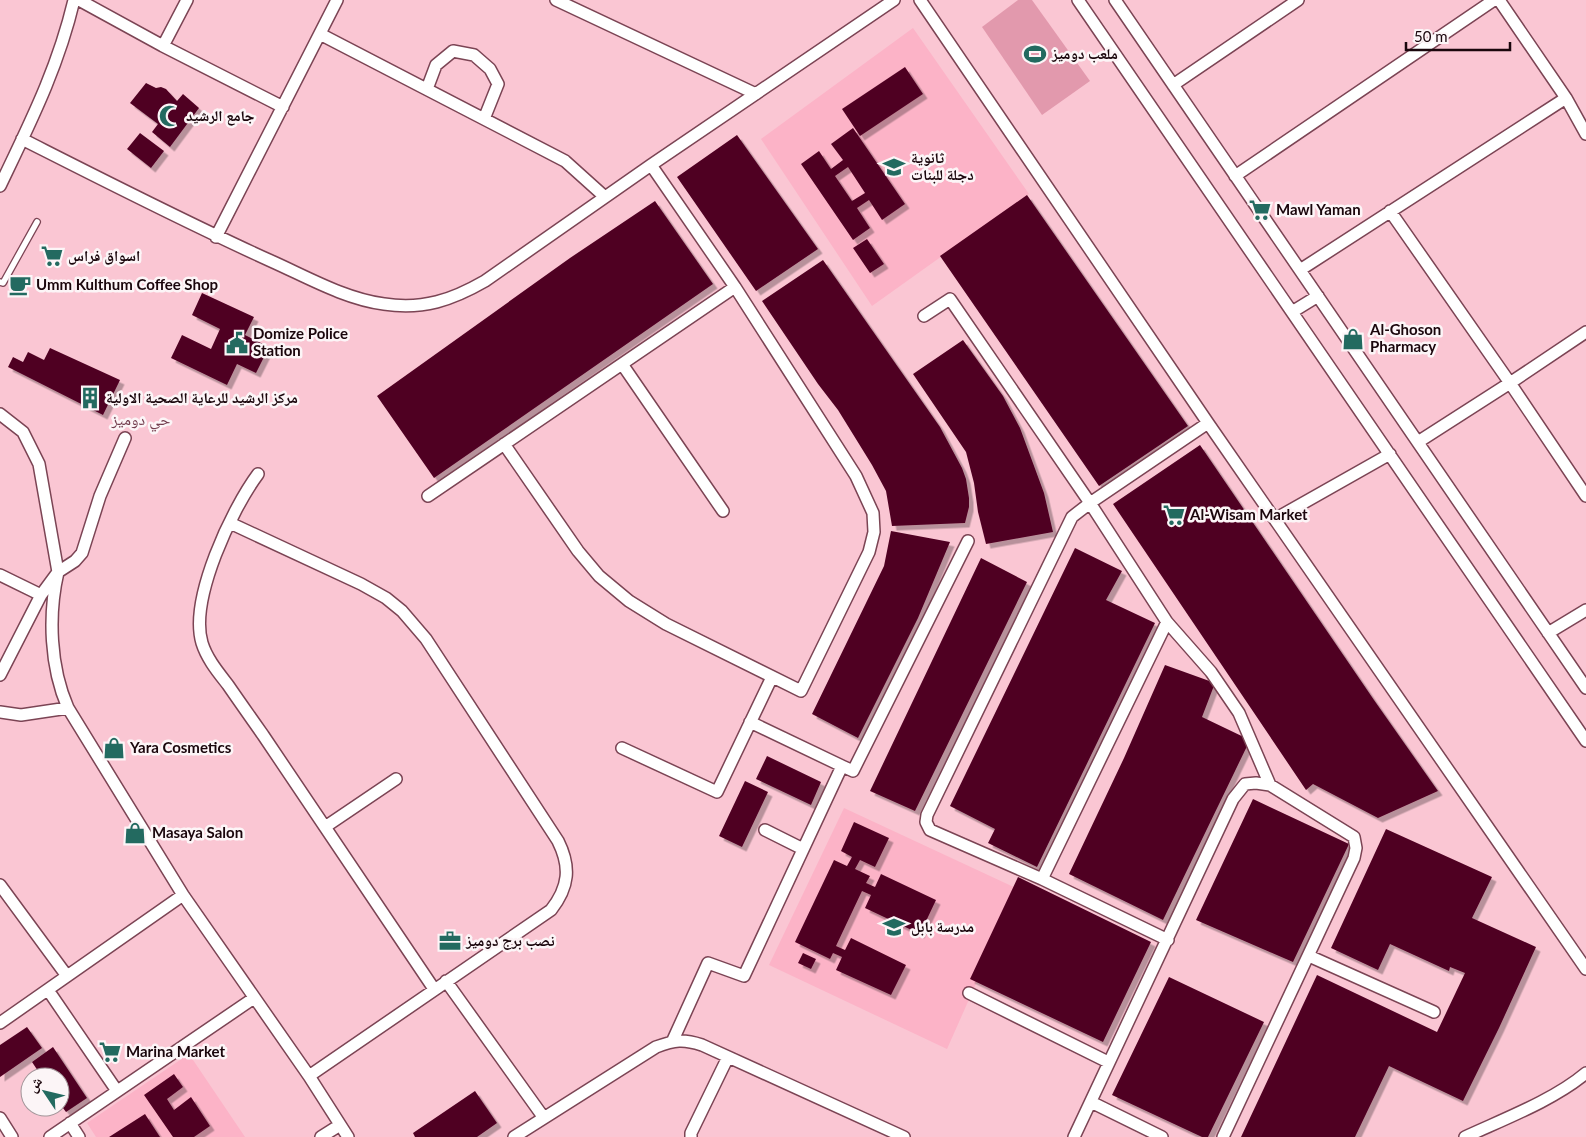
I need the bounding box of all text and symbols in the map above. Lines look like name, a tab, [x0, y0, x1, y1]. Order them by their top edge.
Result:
scale bar	[1406, 20, 1510, 52]
text: 50 m	[1414, 27, 1448, 45]
sports icon: ملعب دوميز	[1022, 41, 1048, 67]
place label: ملعب دوميز	[1051, 44, 1118, 63]
mosque icon: جامع الرشيد	[157, 103, 183, 129]
place label: جامع الرشيد	[186, 106, 255, 126]
place label: ثانوية دجلة للبنات	[911, 148, 974, 184]
school or university icon: ثانوية دجلة للبنات	[881, 154, 907, 180]
supermarket icon: Mawl Yaman	[1247, 197, 1273, 223]
place label: Mawl Yaman	[1276, 200, 1361, 218]
supermarket icon: اسواق فراس	[39, 243, 65, 269]
place label: اسواق فراس	[68, 246, 140, 265]
cafe icon: Umm Kulthum Coffee Shop	[7, 272, 33, 298]
place label: Umm Kulthum Coffee Shop	[36, 275, 218, 293]
place label: Al-Ghoson Pharmacy	[1369, 320, 1441, 355]
place label: Domize Police Station	[253, 324, 348, 359]
shop icon: Al-Ghoson Pharmacy	[1340, 326, 1366, 352]
public building icon: Domize Police Station	[224, 330, 250, 356]
building icon: مركز الرشيد للرعاية الصحية الاولية	[77, 385, 103, 411]
place label: مركز الرشيد للرعاية الصحية الاولية	[106, 388, 298, 406]
district label: حي دوميز	[111, 409, 170, 432]
supermarket icon: Al-Wisam Market	[1161, 502, 1187, 528]
place label: Al-Wisam Market	[1189, 505, 1308, 523]
shop icon: Yara Cosmetics	[101, 735, 127, 761]
place label: Yara Cosmetics	[129, 738, 232, 756]
shop icon: Masaya Salon	[122, 820, 148, 846]
place label: Masaya Salon	[152, 823, 243, 841]
school or university icon: مدرسة بابل	[881, 914, 907, 940]
place label: مدرسة بابل	[911, 917, 974, 936]
office icon: نصب برج دوميز	[437, 928, 463, 954]
place label: نصب برج دوميز	[465, 931, 555, 950]
supermarket icon: Marina Market	[97, 1039, 123, 1065]
place label: Marina Market	[126, 1042, 225, 1060]
north arrow	[20, 1067, 70, 1117]
text: ش	[23, 1073, 46, 1096]

